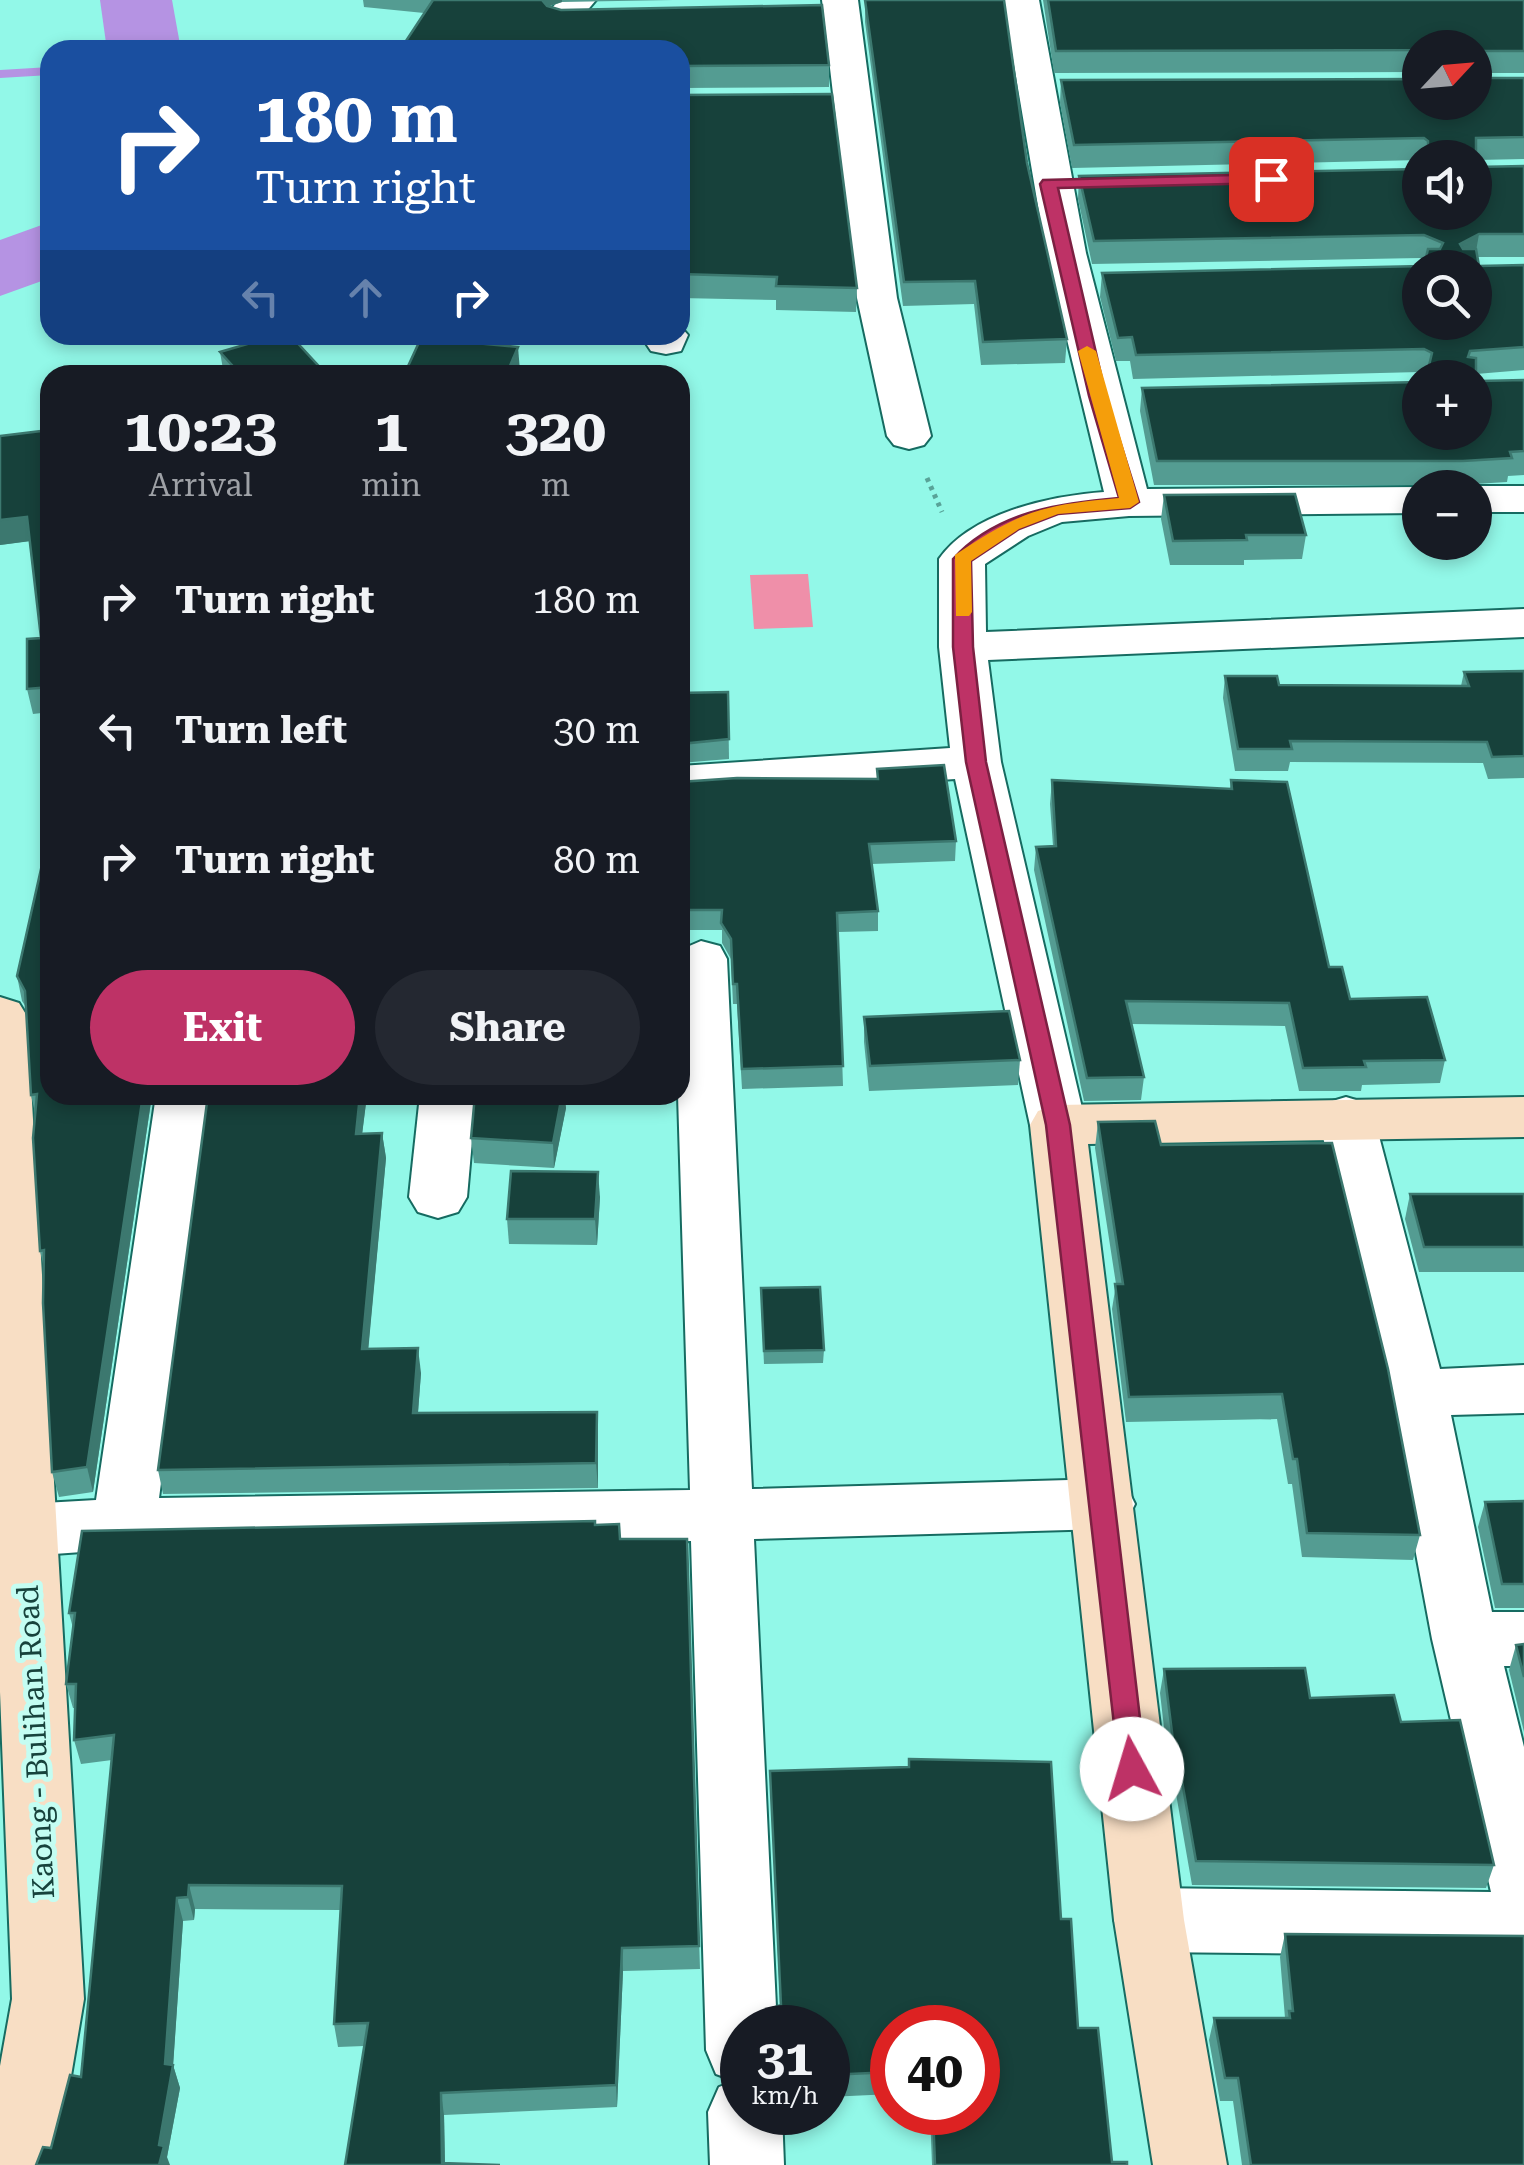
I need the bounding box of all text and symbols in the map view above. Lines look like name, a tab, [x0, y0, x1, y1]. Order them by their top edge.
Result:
north arrow	[1402, 30, 1492, 120]
map controls	[1402, 30, 1492, 560]
text: 180 m	[255, 77, 458, 159]
icon: right	[90, 80, 220, 210]
pin	[1229, 137, 1314, 222]
button: sound	[1402, 140, 1492, 230]
icon: arrive	[1244, 152, 1299, 207]
text: Turn right	[255, 161, 476, 214]
button: search	[1402, 250, 1492, 340]
icon: left	[233, 270, 288, 325]
icon: ahead	[338, 270, 393, 325]
icon: right	[443, 270, 498, 325]
button: +	[1402, 360, 1492, 450]
text: 10:23	[124, 395, 277, 466]
text: 1	[374, 395, 408, 466]
text: 320	[505, 395, 606, 466]
text: Arrival	[149, 466, 253, 504]
text: min	[361, 466, 421, 504]
text: m	[541, 466, 570, 504]
button: −	[1402, 470, 1492, 560]
icon: right	[90, 573, 145, 628]
text: Turn right	[175, 578, 374, 622]
text: 180 m	[532, 578, 640, 622]
icon: left	[90, 703, 145, 758]
text: Turn left	[175, 708, 347, 752]
text: 30 m	[553, 708, 640, 752]
icon: right	[90, 833, 145, 888]
text: Turn right	[175, 838, 374, 882]
text: 80 m	[553, 838, 640, 882]
button: Exit	[90, 970, 355, 1085]
button: Share	[375, 970, 640, 1085]
street label: Kaong - Bulihan Road	[10, 1584, 61, 1900]
position arrow	[1080, 1717, 1184, 1821]
speed limit sign: 40	[870, 2005, 1000, 2135]
text: 31	[757, 2029, 813, 2087]
text: km/h	[752, 2081, 818, 2110]

